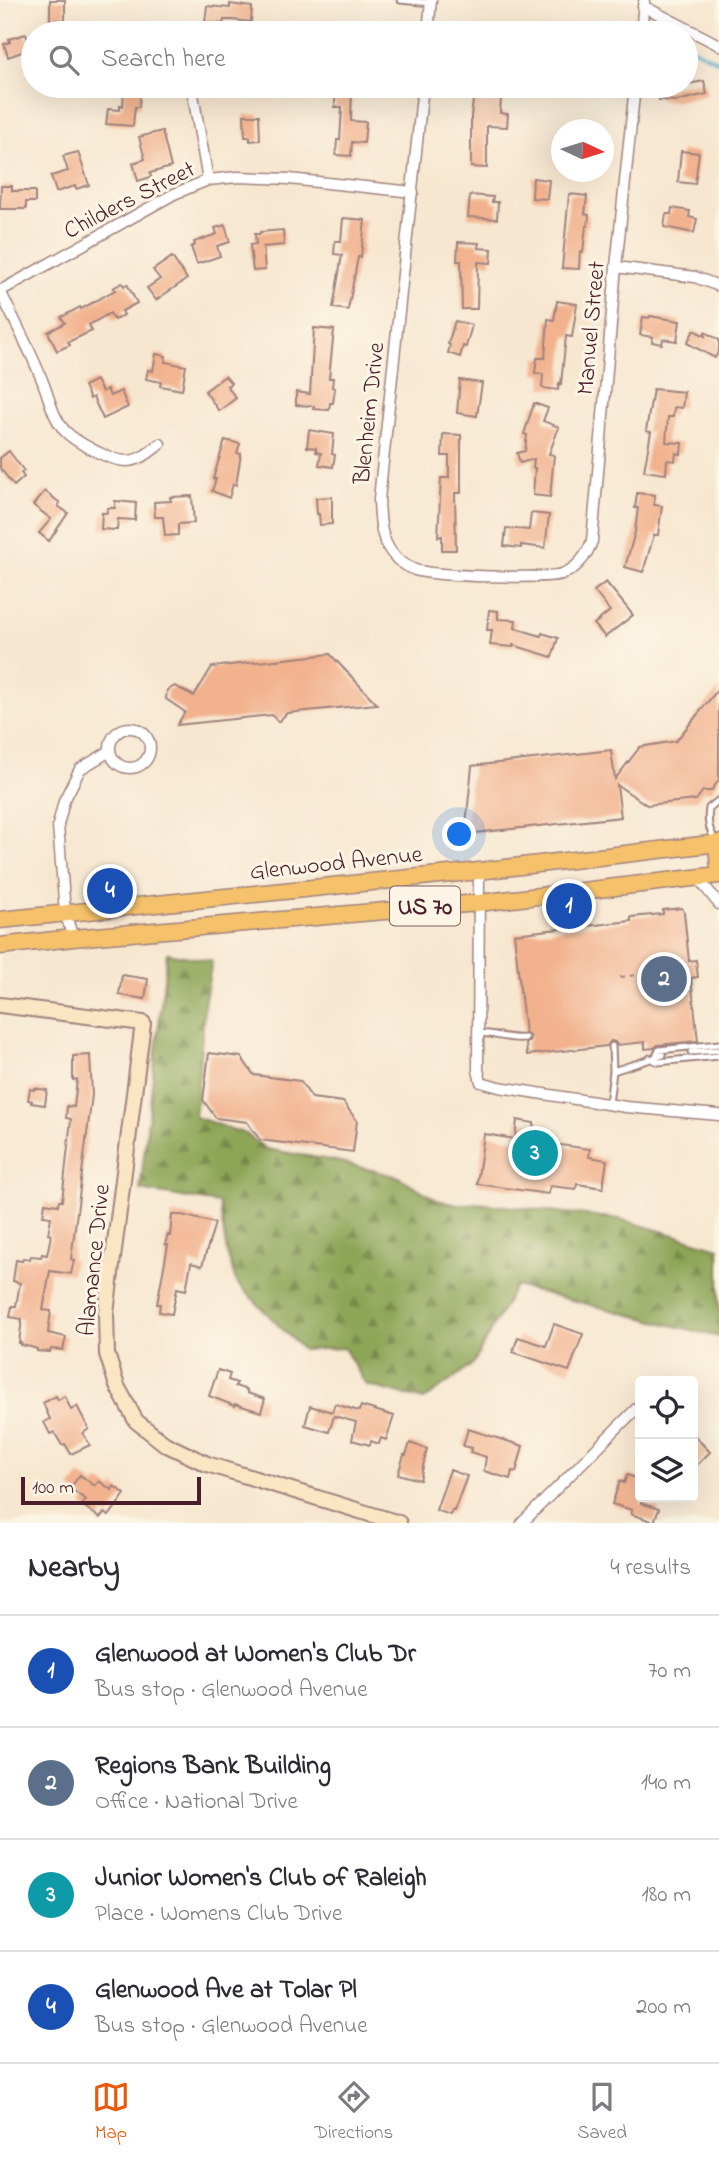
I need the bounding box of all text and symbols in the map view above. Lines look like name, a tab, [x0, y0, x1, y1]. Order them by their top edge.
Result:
search box	[21, 21, 698, 98]
icon: search	[45, 41, 83, 79]
text: Search here	[101, 41, 226, 79]
north arrow	[551, 119, 614, 182]
street label: Childers Street	[58, 153, 202, 249]
street label: Manuel Street	[569, 260, 616, 397]
street label: Blenheim Drive	[346, 340, 395, 487]
your location	[442, 817, 476, 851]
street label: Glenwood Avenue	[248, 838, 425, 891]
pin: 4	[87, 865, 133, 917]
pin: 1	[546, 880, 592, 932]
road number: US 70	[390, 886, 460, 925]
pin: 2	[641, 953, 687, 1005]
pin: 3	[512, 1127, 558, 1179]
street label: Alamance Drive	[70, 1182, 121, 1338]
map controls	[635, 1376, 698, 1502]
button: locate	[635, 1376, 698, 1439]
button: layers	[635, 1439, 698, 1502]
scale bar	[21, 1474, 201, 1506]
text: 100 m	[32, 1475, 74, 1502]
text: Nearby	[28, 1547, 120, 1591]
text: 4 results	[610, 1552, 691, 1585]
text: Glenwood at Women's Club Dr	[95, 1636, 416, 1674]
text: 1	[47, 1655, 55, 1688]
text: 70 m	[648, 1655, 691, 1688]
text: Bus stop · Glenwood Avenue	[95, 1674, 367, 1707]
text: Regions Bank Building	[95, 1748, 331, 1786]
text: 2	[45, 1767, 57, 1800]
text: 140 m	[641, 1767, 691, 1800]
text: Office · National Drive	[95, 1786, 298, 1819]
text: Junior Women's Club of Raleigh	[95, 1860, 427, 1898]
text: 3	[46, 1879, 56, 1912]
text: 180 m	[642, 1879, 691, 1912]
text: Place · Womens Club Drive	[95, 1898, 342, 1931]
text: Glenwood Ave at Tolar Pl	[95, 1972, 357, 2010]
text: 4	[46, 1991, 56, 2024]
text: 200 m	[636, 1991, 691, 2024]
text: Bus stop · Glenwood Avenue	[95, 2010, 367, 2043]
tab: Map	[92, 2078, 130, 2147]
tab: Directions	[314, 2078, 393, 2147]
tab: Saved	[577, 2078, 627, 2147]

